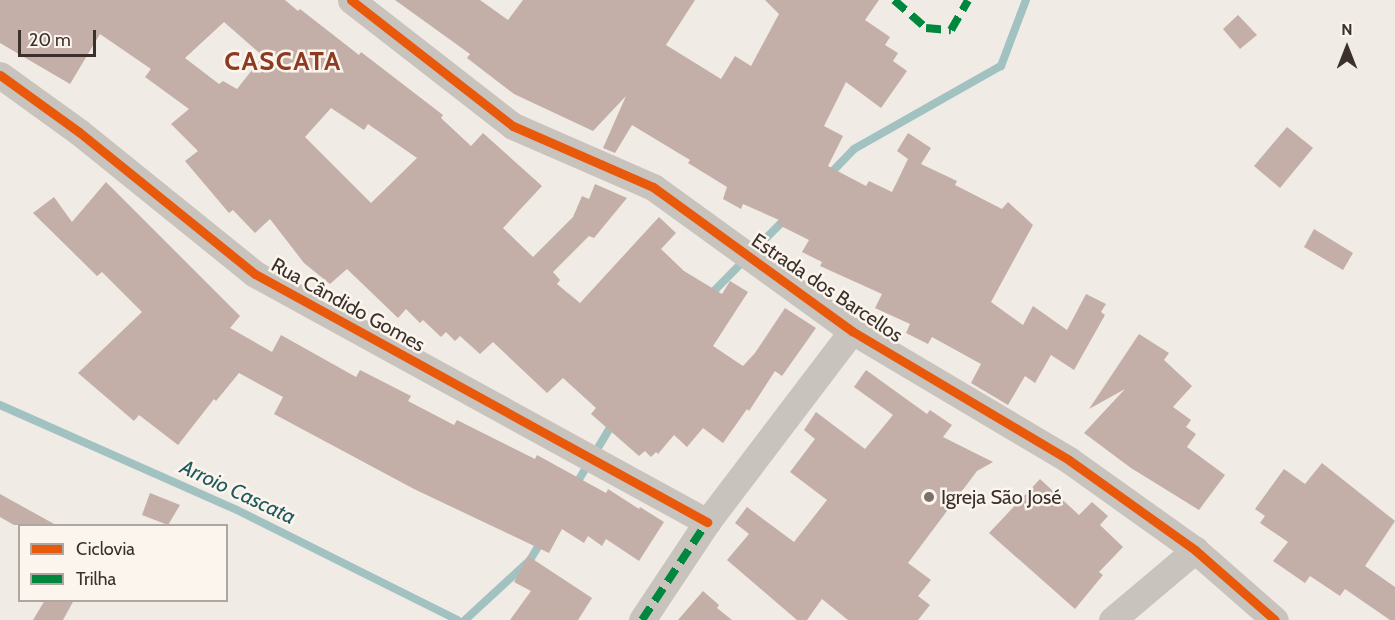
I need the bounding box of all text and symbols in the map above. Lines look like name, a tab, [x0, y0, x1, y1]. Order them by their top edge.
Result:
scale bar	[21, 18, 99, 56]
north arrow	[1317, 18, 1377, 78]
text: N	[1341, 20, 1353, 39]
text: 20 m	[29, 29, 71, 51]
district label: CASCATA	[224, 46, 342, 78]
street label: Estrada dos Barcellos	[747, 228, 907, 348]
street label: Rua Cândido Gomes	[267, 253, 429, 357]
water label: Arroio Cascata	[176, 454, 300, 530]
place label: Igreja São José	[941, 485, 1062, 509]
marker: Igreja São José	[922, 490, 936, 504]
legend	[18, 524, 228, 602]
text: Ciclovia	[76, 538, 135, 560]
text: Trilha	[76, 568, 116, 590]

